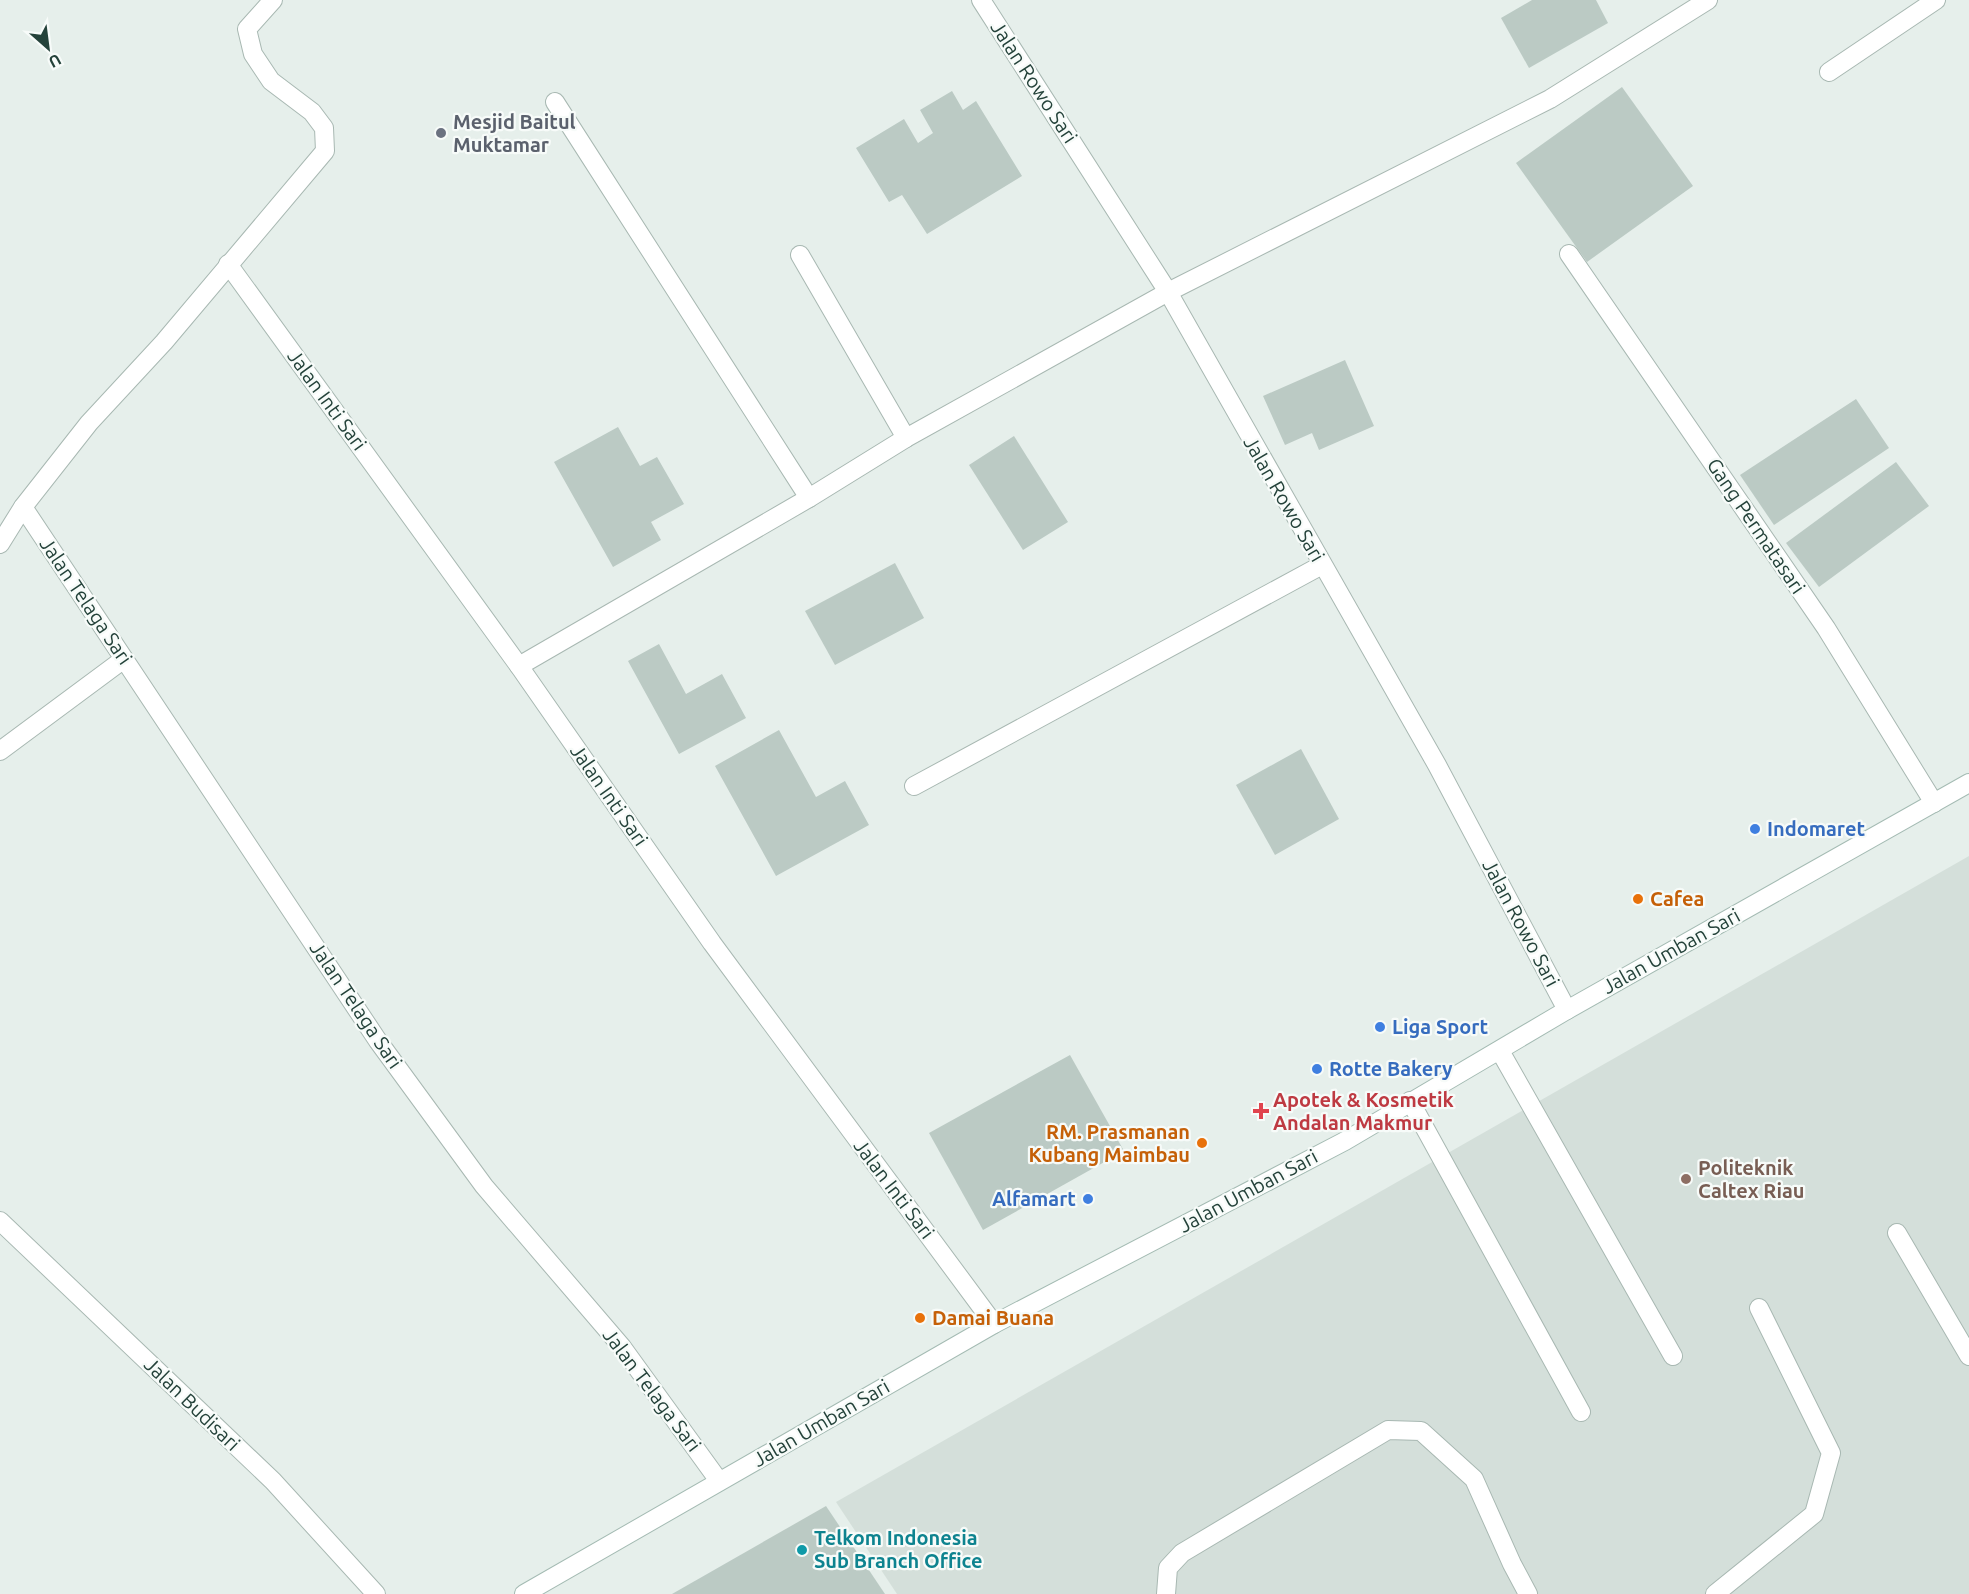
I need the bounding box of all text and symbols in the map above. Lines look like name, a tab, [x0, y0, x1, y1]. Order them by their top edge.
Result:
street label: Jalan Rowo Sari	[986, 16, 1082, 147]
north arrow	[18, 18, 78, 78]
text: U	[46, 51, 64, 72]
place label: Mesjid Baitul Muktamar	[453, 110, 576, 156]
marker: Mesjid Baitul Muktamar	[434, 126, 448, 140]
street label: Jalan Inti Sari	[283, 345, 372, 455]
street label: Jalan Rowo Sari	[1239, 432, 1330, 565]
street label: Gang Permatasari	[1703, 454, 1810, 598]
street label: Jalan Telaga Sari	[35, 533, 137, 669]
street label: Jalan Inti Sari	[566, 739, 653, 850]
place label: Indomaret	[1767, 817, 1865, 840]
marker: Indomaret	[1748, 822, 1762, 836]
street label: Jalan Rowo Sari	[1478, 855, 1565, 990]
place label: Cafea	[1650, 887, 1704, 910]
marker: Cafea	[1631, 892, 1645, 906]
street label: Jalan Umban Sari	[1598, 903, 1744, 998]
street label: Jalan Telaga Sari	[305, 937, 407, 1073]
place label: Liga Sport	[1392, 1015, 1489, 1038]
marker: Liga Sport	[1373, 1020, 1387, 1034]
place label: Rotte Bakery	[1329, 1057, 1453, 1080]
marker: Rotte Bakery	[1310, 1062, 1324, 1076]
place label: Apotek & Kosmetik Andalan Makmur	[1273, 1088, 1454, 1134]
marker: Apotek & Kosmetik Andalan Makmur	[1254, 1104, 1268, 1118]
place label: RM. Prasmanan Kubang Maimbau	[1028, 1120, 1190, 1166]
street label: Jalan Inti Sari	[849, 1134, 939, 1243]
marker: RM. Prasmanan Kubang Maimbau	[1195, 1136, 1209, 1150]
street label: Jalan Umban Sari	[1174, 1144, 1321, 1237]
place label: Politeknik Caltex Riau	[1698, 1156, 1805, 1202]
marker: Politeknik Caltex Riau	[1679, 1172, 1693, 1186]
place label: Alfamart	[992, 1187, 1076, 1210]
marker: Alfamart	[1081, 1192, 1095, 1206]
place label: Damai Buana	[932, 1306, 1054, 1329]
marker: Damai Buana	[913, 1311, 927, 1325]
street label: Jalan Telaga Sari	[599, 1324, 706, 1456]
street label: Jalan Budisari	[140, 1352, 245, 1455]
street label: Jalan Umban Sari	[748, 1374, 893, 1471]
place label: Telkom Indonesia Sub Branch Office	[814, 1526, 983, 1572]
marker: Telkom Indonesia Sub Branch Office	[795, 1543, 809, 1557]

